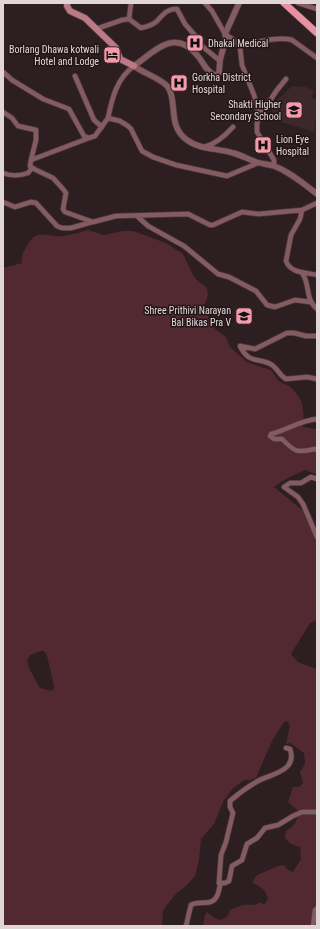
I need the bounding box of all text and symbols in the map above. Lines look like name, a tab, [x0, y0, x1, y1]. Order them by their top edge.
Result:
hospital icon: Dhakal Medical	[185, 33, 205, 53]
place label: Dhakal Medical	[208, 38, 268, 49]
place label: Borlang Dhawa kotwali Hotel and Lodge	[9, 44, 99, 67]
hotel icon: Borlang Dhawa kotwali Hotel and Lodge	[102, 45, 122, 65]
place label: Gorkha District Hospital	[192, 72, 251, 95]
hospital icon: Gorkha District Hospital	[169, 73, 189, 93]
place label: Shakti Higher Secondary School	[210, 99, 281, 122]
school or university icon: Shakti Higher Secondary School	[284, 100, 304, 120]
place label: Lion Eye Hospital	[276, 134, 309, 157]
hospital icon: Lion Eye Hospital	[253, 135, 273, 155]
place label: Shree Prithivi Narayan Bal Bikas Pra V	[144, 305, 231, 328]
school or university icon: Shree Prithivi Narayan Bal Bikas Pra V	[234, 306, 254, 326]

